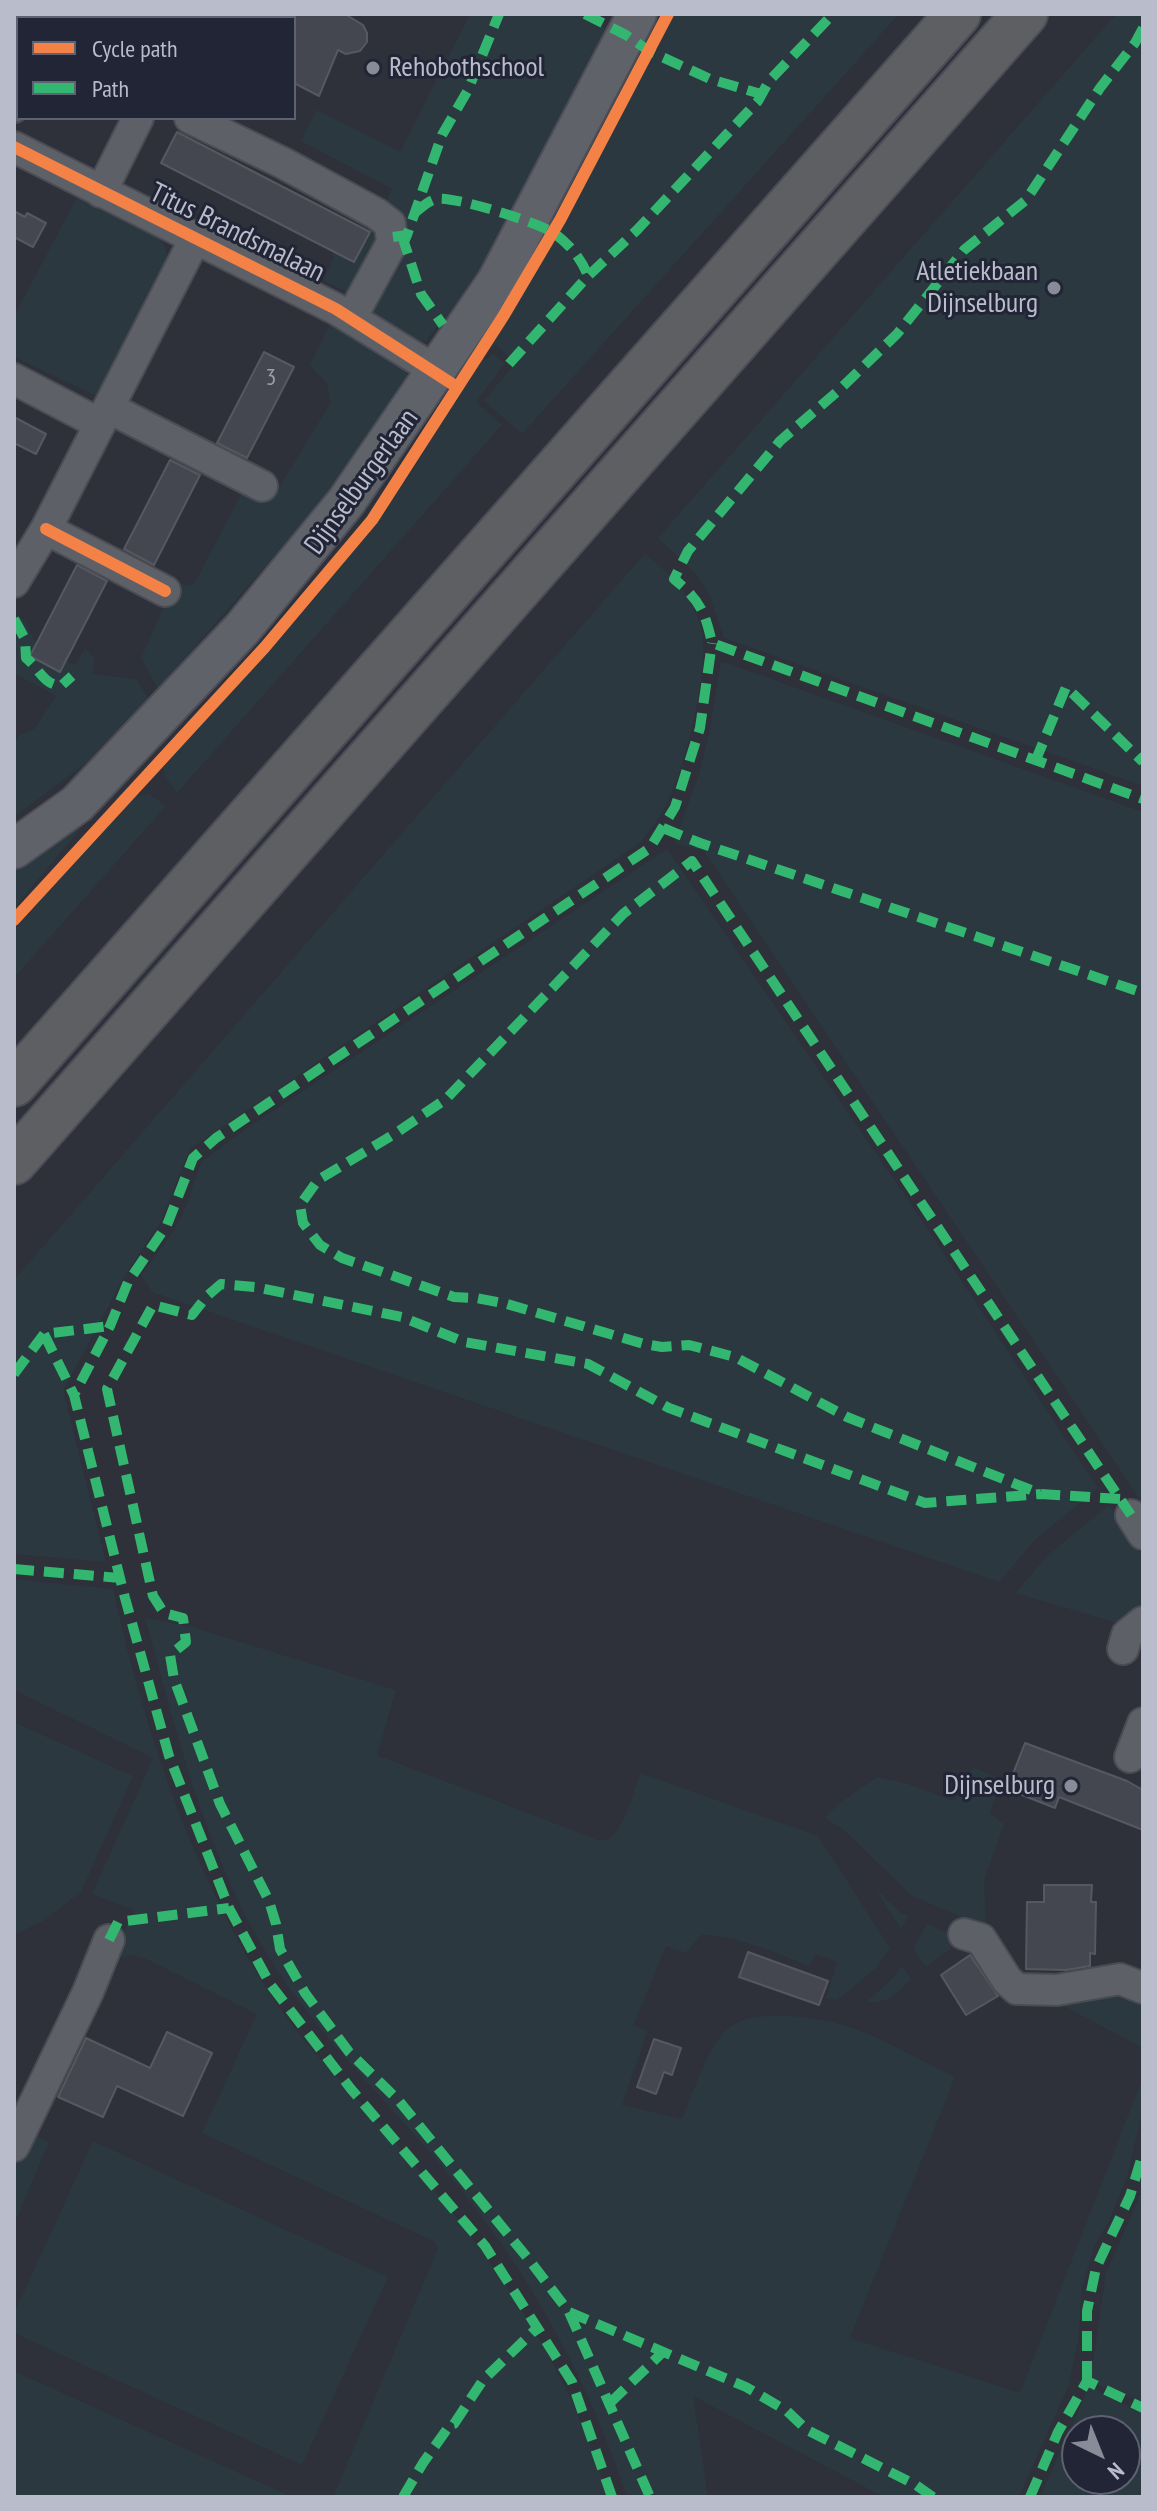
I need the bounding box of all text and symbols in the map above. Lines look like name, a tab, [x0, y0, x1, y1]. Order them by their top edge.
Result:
legend	[16, 16, 296, 120]
text: Cycle path	[92, 33, 178, 64]
place label: Rehobothschool	[389, 51, 544, 85]
marker: Rehobothschool	[364, 59, 382, 77]
text: Path	[92, 73, 129, 104]
street label: Titus Brandsmalaan	[144, 176, 330, 290]
place label: Atletiekbaan Dijnselburg	[916, 255, 1038, 321]
marker: Atletiekbaan Dijnselburg	[1045, 279, 1063, 297]
house number: 3	[266, 364, 276, 392]
street label: Dijnselburgerlaan	[298, 403, 426, 561]
place label: Dijnselburg	[944, 1769, 1055, 1803]
marker: Dijnselburg	[1062, 1777, 1080, 1795]
north arrow	[1061, 2415, 1141, 2495]
text: N	[1102, 2457, 1130, 2485]

